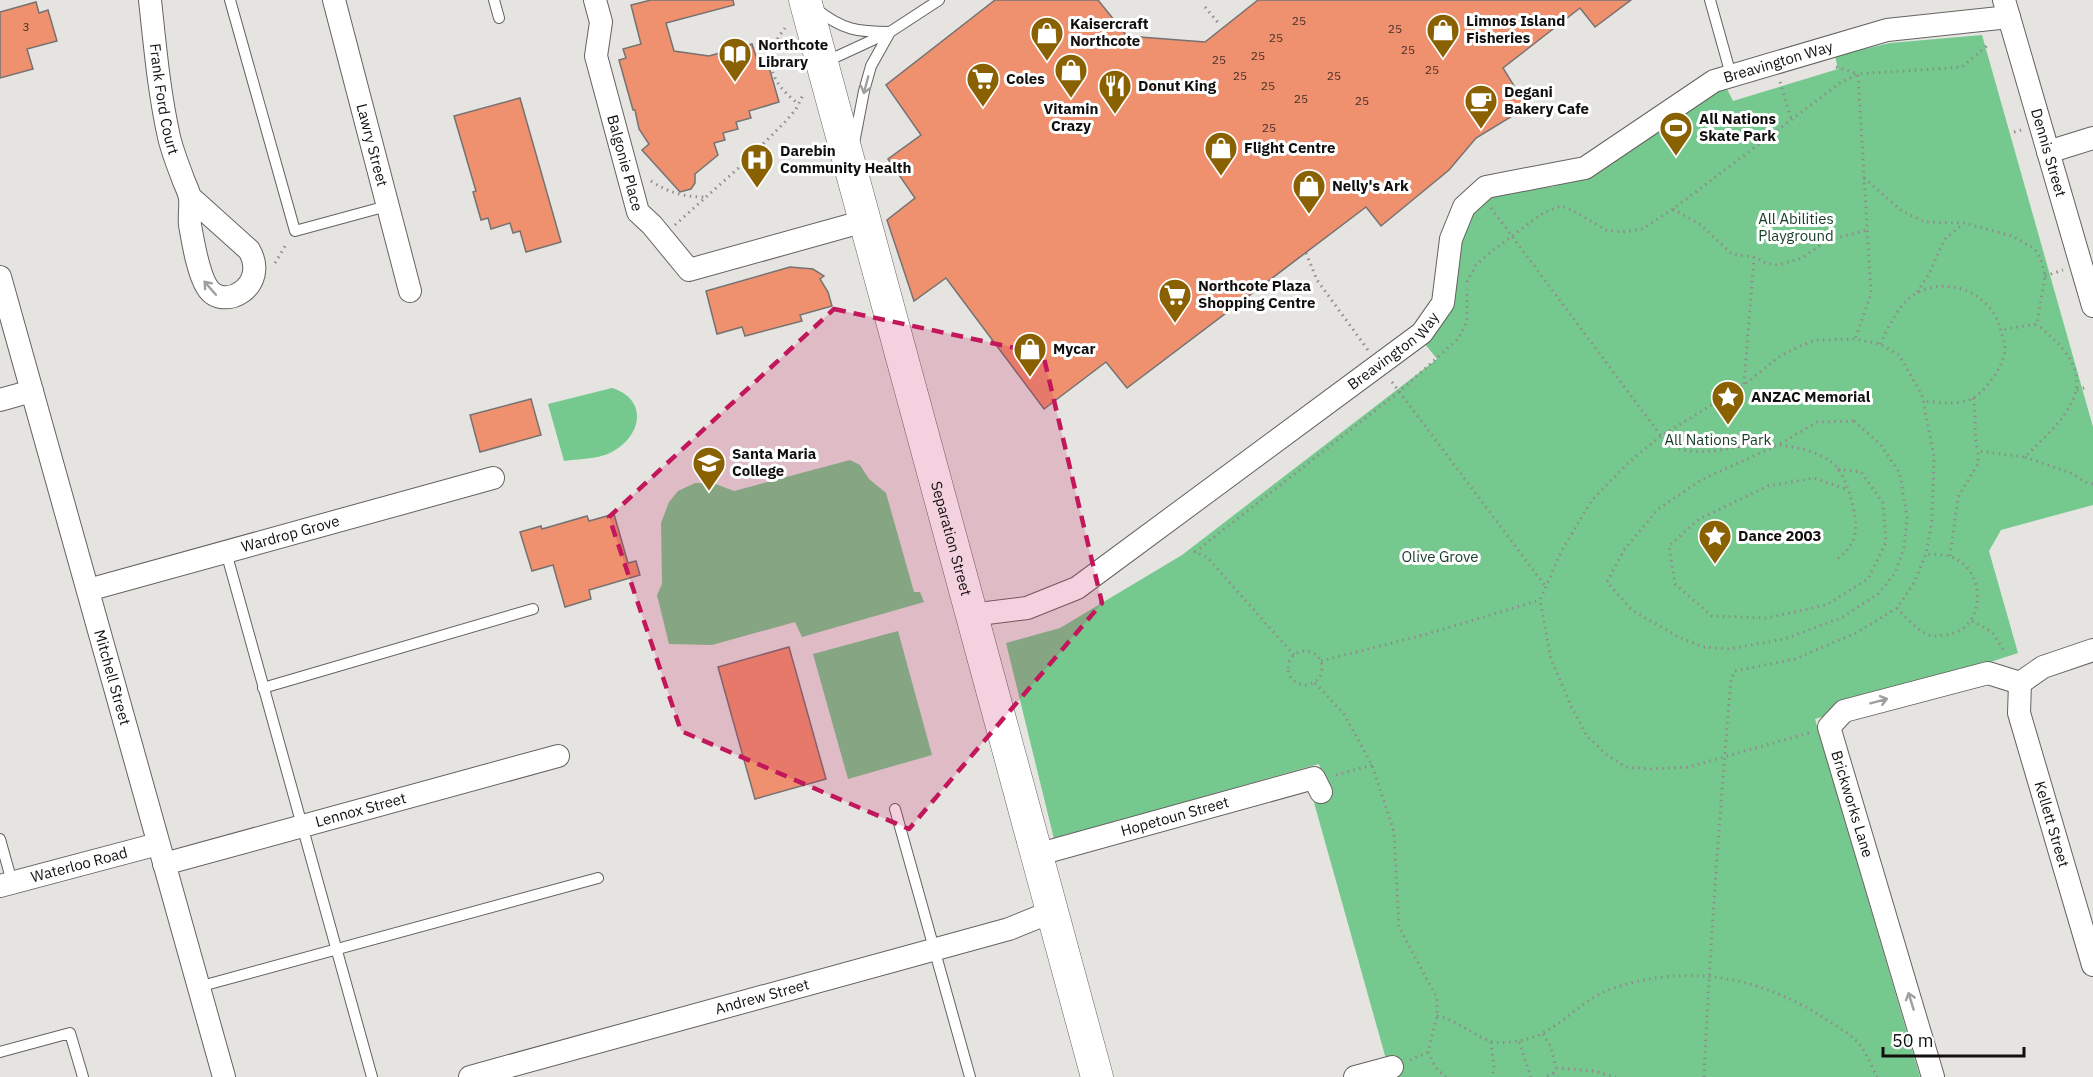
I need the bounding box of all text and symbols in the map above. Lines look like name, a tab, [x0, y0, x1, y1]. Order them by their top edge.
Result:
place label: Limnos Island Fisheries	[1466, 11, 1565, 47]
shop icon: Limnos Island Fisheries	[1425, 12, 1461, 59]
house number: 25	[1292, 13, 1306, 28]
place label: Kaisercraft Northcote	[1070, 14, 1149, 50]
shop icon: Kaisercraft Northcote	[1029, 15, 1065, 62]
house number: 3	[22, 19, 30, 34]
house number: 25	[1388, 21, 1402, 36]
house number: 25	[1269, 30, 1283, 45]
place label: Northcote Library	[758, 35, 828, 71]
library icon: Northcote Library	[717, 36, 753, 83]
street label: Breavington Way	[1721, 36, 1836, 87]
street label: Frank Ford Court	[146, 42, 183, 157]
house number: 25	[1401, 42, 1415, 57]
house number: 25	[1251, 48, 1265, 63]
shop icon: Vitamin Crazy	[1053, 52, 1089, 99]
house number: 25	[1212, 52, 1226, 67]
supermarket icon: Coles	[965, 61, 1001, 108]
house number: 25	[1425, 62, 1439, 77]
restaurant icon: Donut King	[1097, 68, 1133, 115]
house number: 25	[1233, 68, 1247, 83]
house number: 25	[1327, 68, 1341, 83]
place label: Coles	[1006, 69, 1045, 88]
one-way arrow	[859, 75, 871, 94]
place label: Donut King	[1138, 76, 1217, 95]
house number: 25	[1261, 78, 1275, 93]
place label: Degani Bakery Cafe	[1504, 82, 1589, 118]
cafe icon: Degani Bakery Cafe	[1463, 83, 1499, 130]
house number: 25	[1294, 91, 1308, 106]
house number: 25	[1355, 93, 1369, 108]
place label: Vitamin Crazy	[1044, 99, 1098, 135]
street label: Lawry Street	[352, 102, 392, 188]
street label: Dennis Street	[2027, 106, 2071, 199]
place label: All Nations Skate Park	[1699, 109, 1777, 145]
sports icon: All Nations Skate Park	[1658, 110, 1694, 157]
street label: Balgonie Place	[603, 113, 647, 213]
house number: 25	[1262, 120, 1276, 135]
shop icon: Flight Centre	[1203, 130, 1239, 177]
place label: Flight Centre	[1244, 138, 1335, 157]
place label: Darebin Community Health	[780, 141, 912, 177]
hospital icon: Darebin Community Health	[739, 142, 775, 189]
shop icon: Nelly's Ark	[1291, 168, 1327, 215]
place label: Nelly's Ark	[1332, 176, 1409, 195]
park label: All Abilities Playground	[1758, 209, 1834, 245]
place label: Northcote Plaza Shopping Centre	[1198, 276, 1315, 312]
supermarket icon: Northcote Plaza Shopping Centre	[1157, 277, 1193, 324]
one-way arrow	[204, 280, 217, 296]
street label: Breavington Way	[1344, 308, 1443, 394]
shop icon: Mycar	[1012, 331, 1048, 378]
place label: Mycar	[1053, 339, 1096, 358]
place icon: ANZAC Memorial	[1710, 379, 1746, 426]
place label: ANZAC Memorial	[1751, 387, 1871, 406]
park label: All Nations Park	[1665, 430, 1772, 449]
place label: Santa Maria College	[732, 444, 817, 480]
school or university icon: Santa Maria College	[691, 445, 727, 492]
street label: Separation Street	[927, 479, 976, 598]
street label: Wardrop Grove	[239, 511, 342, 556]
place icon: Dance 2003	[1697, 518, 1733, 565]
place label: Dance 2003	[1738, 526, 1822, 545]
park label: Olive Grove	[1401, 547, 1479, 566]
street label: Mitchell Street	[90, 628, 135, 727]
one-way arrow	[1869, 695, 1888, 707]
street label: Brickworks Lane	[1827, 748, 1878, 860]
street label: Kellett Street	[2031, 779, 2074, 869]
street label: Lennox Street	[313, 788, 408, 831]
street label: Hopetoun Street	[1118, 792, 1231, 840]
street label: Waterloo Road	[29, 843, 129, 886]
street label: Andrew Street	[713, 974, 811, 1018]
one-way arrow	[1904, 992, 1915, 1011]
scale bar	[1883, 1020, 2024, 1058]
text: 50 m	[1892, 1029, 1934, 1052]

